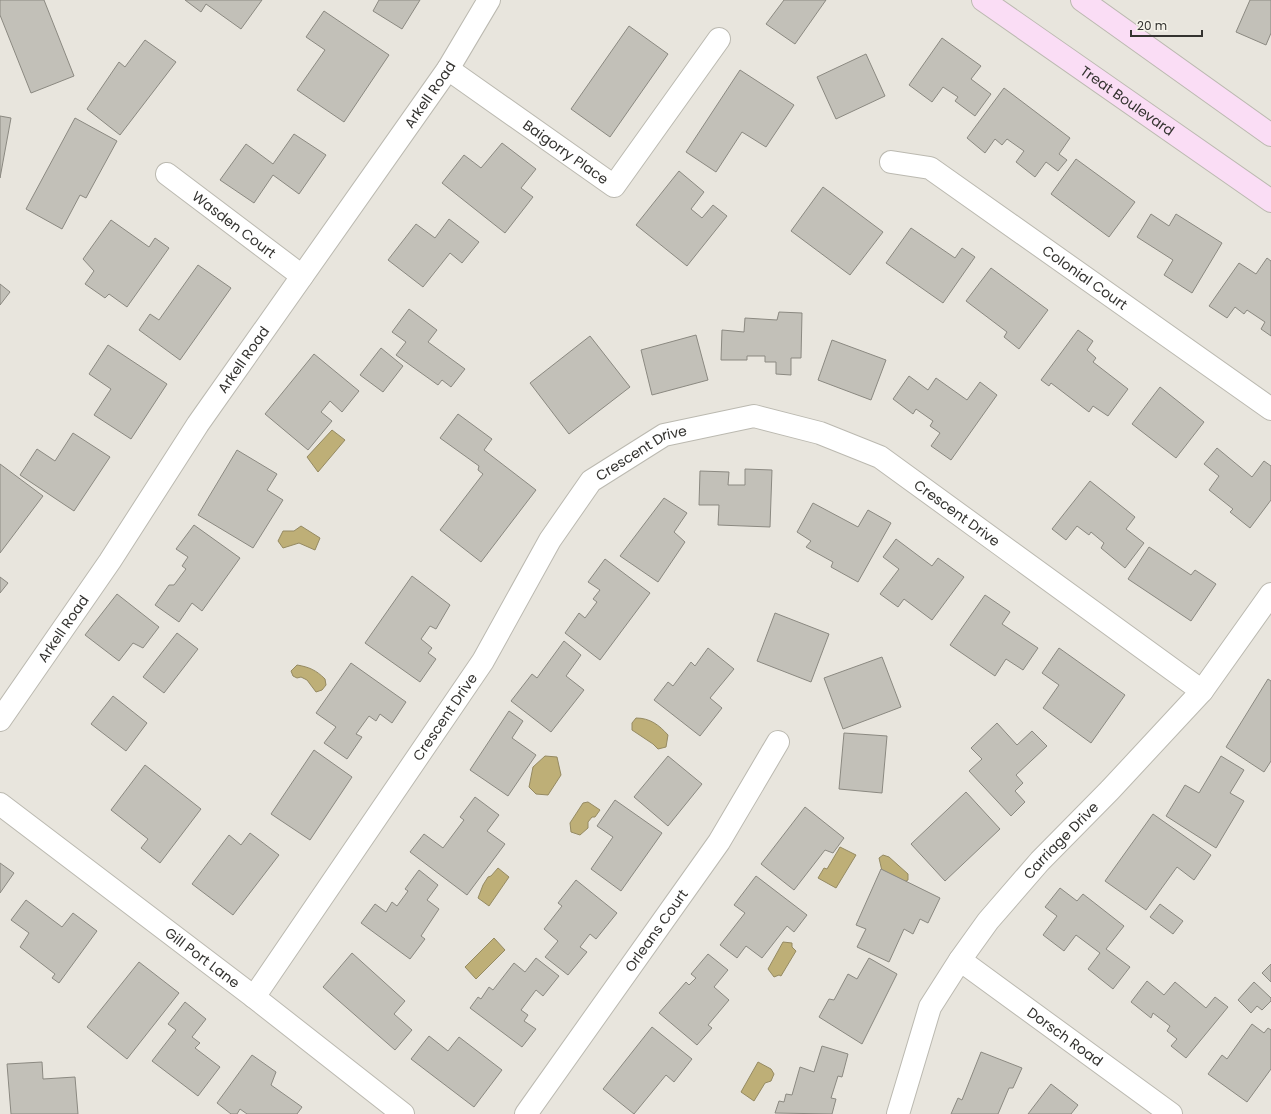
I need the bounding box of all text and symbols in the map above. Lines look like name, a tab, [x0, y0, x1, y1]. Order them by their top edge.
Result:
scale bar	[1131, 12, 1202, 38]
text: 20 m	[1137, 17, 1167, 34]
street label: Arkell Road	[399, 57, 460, 132]
street label: Treat Boulevard	[1076, 61, 1178, 141]
street label: Baigorry Place	[519, 115, 613, 189]
street label: Wasden Court	[188, 186, 280, 263]
street label: Colonial Court	[1038, 240, 1132, 315]
street label: Arkell Road	[213, 322, 274, 397]
street label: Crescent Drive	[592, 420, 689, 486]
street label: Crescent Drive	[910, 475, 1004, 551]
street label: Arkell Road	[33, 591, 93, 666]
street label: Crescent Drive	[408, 669, 482, 765]
street label: Carriage Drive	[1019, 797, 1103, 884]
street label: Orleans Court	[620, 885, 692, 976]
street label: Gill Port Lane	[161, 923, 244, 993]
street label: Dorsch Road	[1023, 1002, 1107, 1071]

